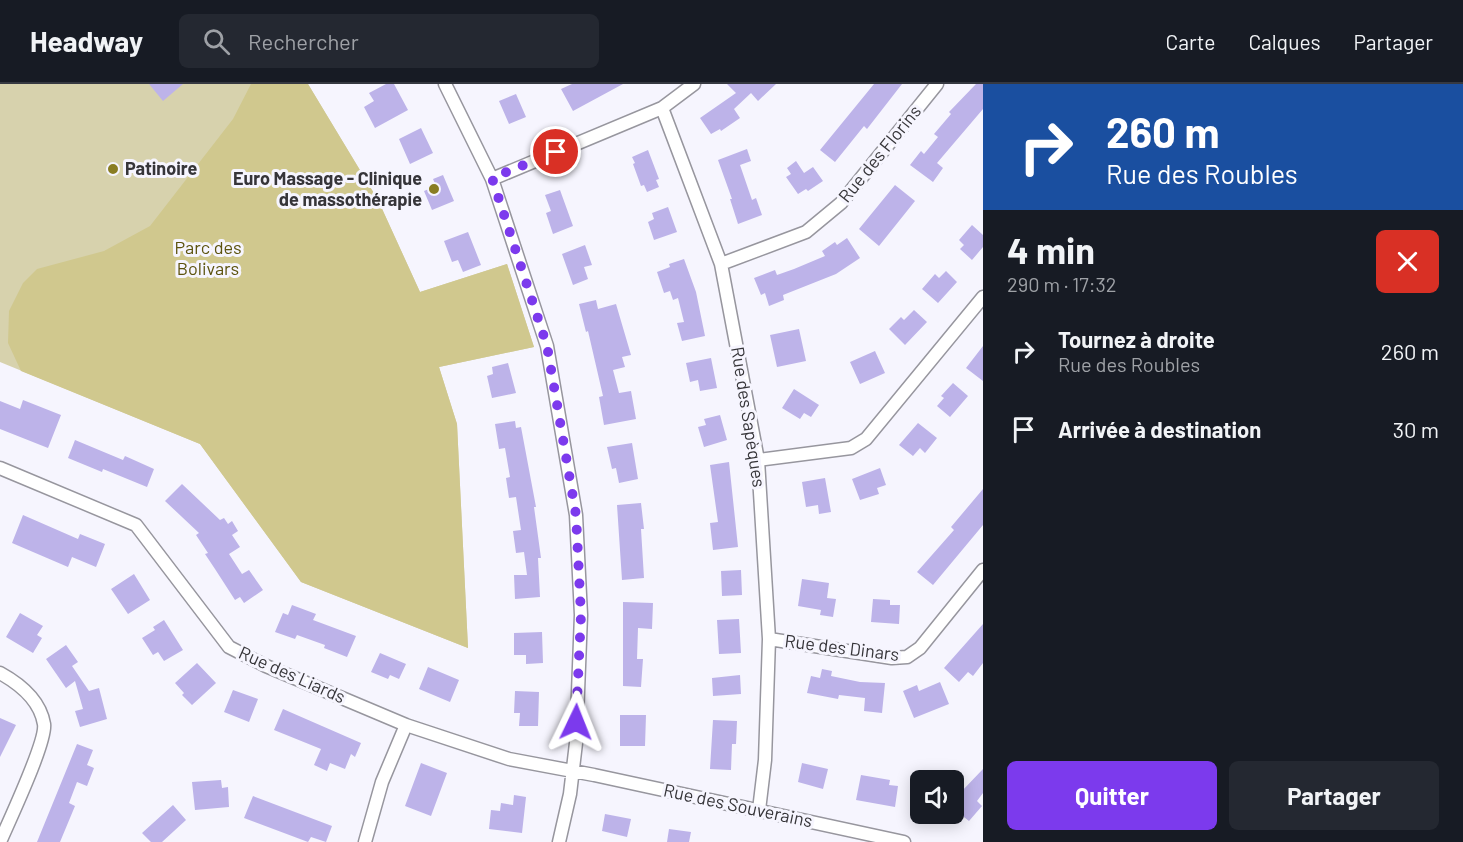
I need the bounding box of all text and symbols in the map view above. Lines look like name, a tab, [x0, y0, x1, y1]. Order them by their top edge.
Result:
search box	[179, 14, 599, 68]
text: Headway	[30, 24, 143, 58]
icon: search	[200, 25, 233, 58]
text: Rechercher	[248, 28, 359, 54]
text: Carte	[1166, 29, 1215, 54]
text: Calques	[1248, 29, 1321, 54]
text: Partager	[1354, 29, 1433, 54]
street label: Rue des Florins	[833, 100, 925, 207]
text: 260 m	[1106, 106, 1219, 156]
icon: right	[1007, 108, 1085, 186]
pin	[530, 126, 581, 177]
icon: arrive	[539, 135, 572, 168]
place label: Patinoire	[125, 157, 197, 179]
text: Rue des Roubles	[1106, 157, 1298, 189]
marker: Patinoire	[106, 162, 120, 176]
place label: Euro Massage - Clinique de massothérapie	[233, 167, 422, 210]
marker: Euro Massage - Clinique de massothérapie	[427, 182, 441, 196]
text: 4 min	[1007, 228, 1095, 271]
button: close	[1376, 230, 1439, 293]
park label: Parc des Bolivars	[174, 236, 242, 279]
text: 290 m · 17:32	[1007, 272, 1116, 296]
text: Tournez à droite	[1058, 326, 1215, 352]
icon: right	[1007, 335, 1040, 368]
text: 260 m	[1381, 338, 1439, 364]
street label: Rue des Sapèques	[727, 345, 771, 489]
text: Rue des Roubles	[1058, 352, 1200, 376]
icon: arrive	[1007, 413, 1040, 446]
text: Arrivée à destination	[1058, 416, 1261, 442]
text: 30 m	[1393, 416, 1439, 442]
street label: Rue des Dinars	[784, 629, 901, 665]
street label: Rue des Liards	[236, 641, 349, 707]
position arrow	[544, 690, 608, 754]
button: Quitter	[1007, 761, 1217, 830]
button: Partager	[1229, 761, 1439, 830]
map controls	[910, 770, 964, 824]
button: sound	[910, 770, 964, 824]
street label: Rue des Souverains	[662, 778, 815, 832]

